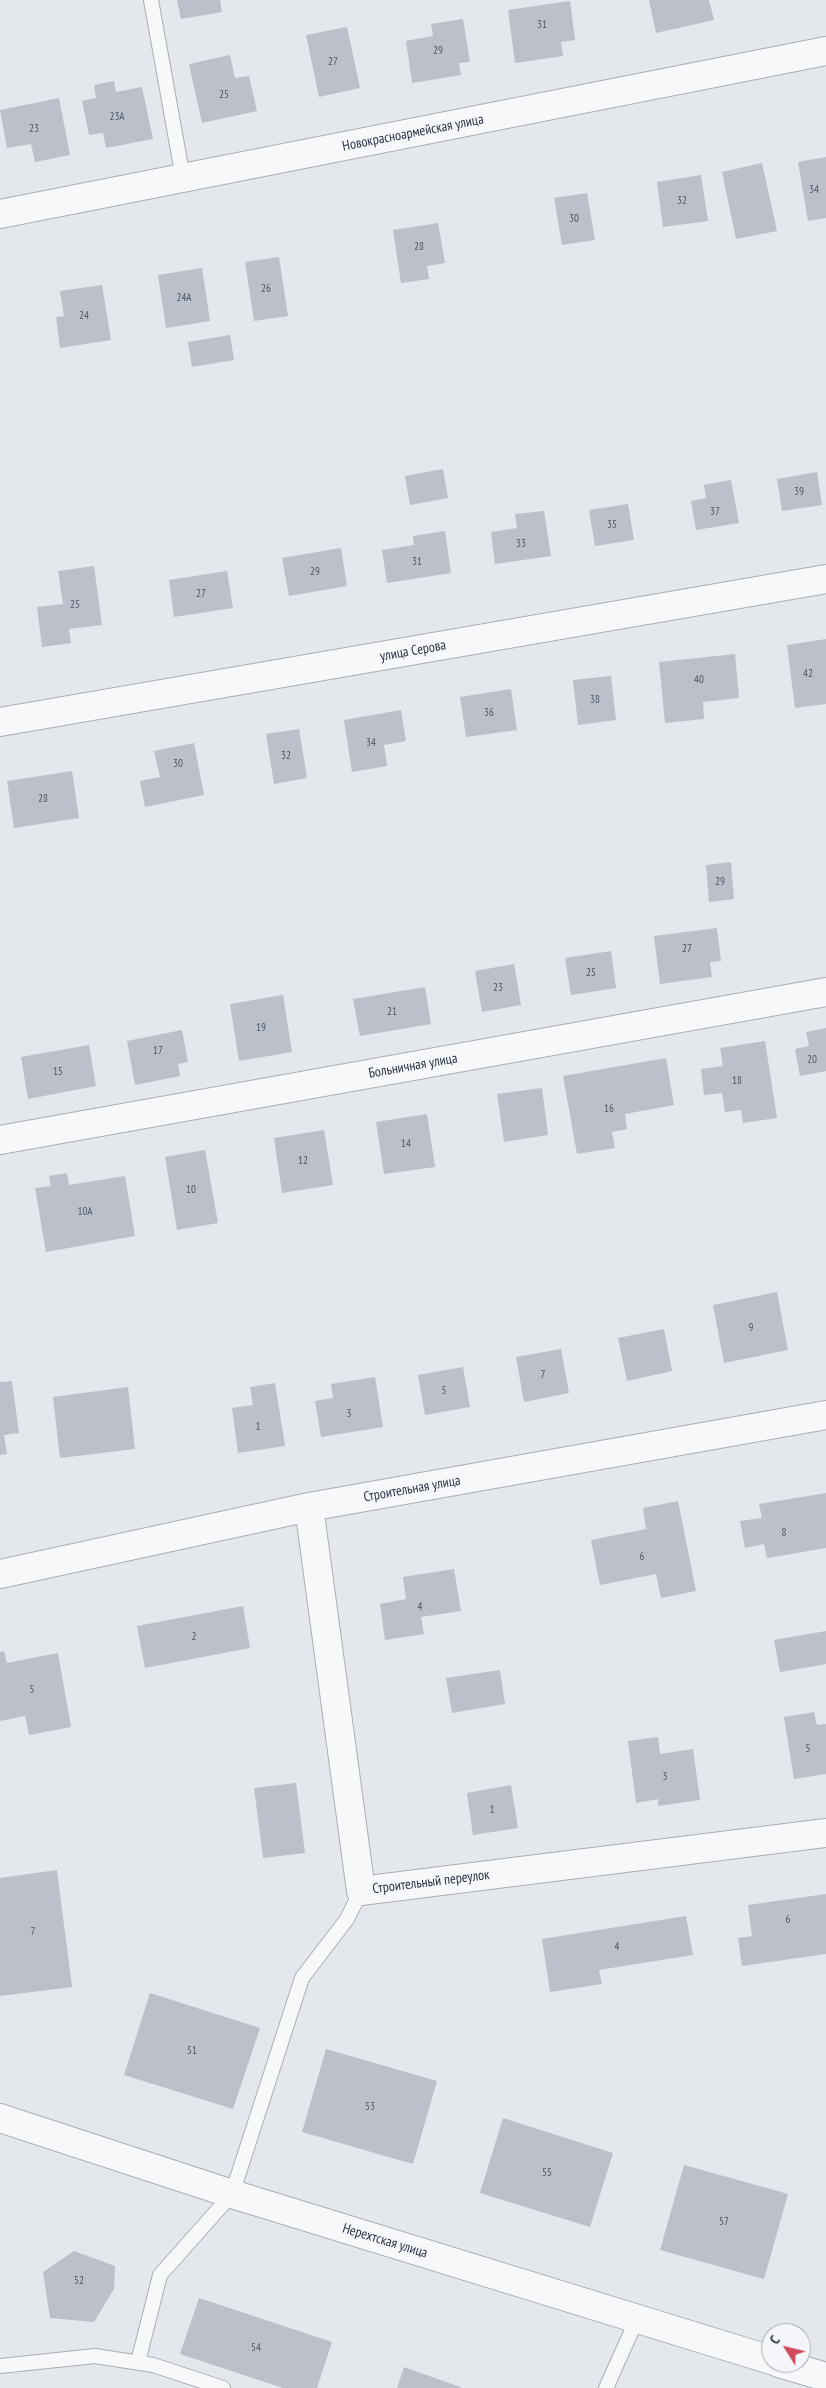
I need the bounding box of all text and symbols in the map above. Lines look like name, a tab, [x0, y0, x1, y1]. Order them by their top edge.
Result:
house number: 31	[537, 18, 547, 32]
house number: 29	[433, 44, 443, 58]
house number: 27	[328, 55, 338, 69]
house number: 25	[219, 88, 229, 102]
house number: 23А	[109, 110, 125, 124]
street label: Новокрасноармейская улица	[341, 111, 485, 155]
house number: 23	[29, 122, 39, 136]
house number: 34	[809, 183, 819, 197]
house number: 32	[677, 194, 687, 208]
house number: 30	[569, 212, 579, 226]
house number: 28	[414, 240, 424, 254]
house number: 26	[261, 282, 271, 296]
house number: 24А	[176, 291, 192, 305]
house number: 24	[79, 309, 89, 323]
house number: 39	[794, 485, 804, 499]
house number: 37	[710, 505, 720, 519]
house number: 35	[607, 518, 617, 532]
house number: 33	[516, 537, 526, 551]
house number: 31	[412, 555, 422, 569]
house number: 29	[310, 565, 320, 579]
house number: 27	[196, 587, 206, 601]
house number: 25	[70, 598, 80, 612]
street label: улица Серова	[379, 637, 447, 665]
house number: 42	[803, 667, 813, 681]
house number: 40	[694, 673, 704, 687]
house number: 38	[590, 693, 600, 707]
house number: 36	[484, 706, 494, 720]
house number: 34	[366, 736, 376, 750]
house number: 32	[281, 749, 291, 763]
house number: 30	[173, 757, 183, 771]
house number: 28	[38, 792, 48, 806]
house number: 29	[715, 875, 725, 889]
house number: 27	[682, 942, 692, 956]
house number: 25	[586, 966, 596, 980]
house number: 23	[493, 981, 503, 995]
house number: 21	[387, 1005, 397, 1019]
house number: 19	[256, 1021, 266, 1035]
house number: 17	[153, 1044, 163, 1058]
street label: Больничная улица	[367, 1050, 459, 1082]
house number: 20	[807, 1053, 817, 1067]
house number: 15	[53, 1065, 63, 1079]
house number: 18	[732, 1074, 742, 1088]
house number: 16	[604, 1102, 614, 1116]
house number: 14	[401, 1137, 411, 1151]
house number: 12	[298, 1154, 308, 1168]
house number: 10	[186, 1183, 196, 1197]
house number: 10А	[77, 1205, 93, 1219]
house number: 9	[749, 1321, 753, 1335]
house number: 7	[541, 1368, 545, 1382]
house number: 5	[442, 1384, 446, 1398]
house number: 3	[347, 1407, 351, 1421]
house number: 1	[256, 1420, 260, 1434]
street label: Строительная улица	[362, 1472, 462, 1506]
house number: 8	[782, 1526, 786, 1540]
house number: 6	[640, 1550, 644, 1564]
house number: 4	[418, 1600, 422, 1614]
house number: 2	[192, 1630, 196, 1644]
house number: 5	[30, 1683, 34, 1697]
house number: 5	[806, 1742, 810, 1756]
house number: 3	[663, 1770, 667, 1784]
house number: 1	[490, 1803, 494, 1817]
street label: Строительный переулок	[372, 1866, 490, 1898]
house number: 6	[786, 1913, 790, 1927]
house number: 7	[31, 1925, 35, 1939]
house number: 4	[615, 1940, 619, 1954]
house number: 51	[187, 2044, 197, 2058]
house number: 53	[365, 2100, 375, 2114]
house number: 55	[542, 2166, 552, 2180]
house number: 57	[719, 2215, 729, 2229]
street label: Нерехтская улица	[340, 2220, 430, 2262]
house number: 52	[74, 2274, 84, 2288]
north arrow	[761, 2323, 811, 2373]
text: С	[766, 2332, 784, 2348]
house number: 54	[251, 2341, 261, 2355]

